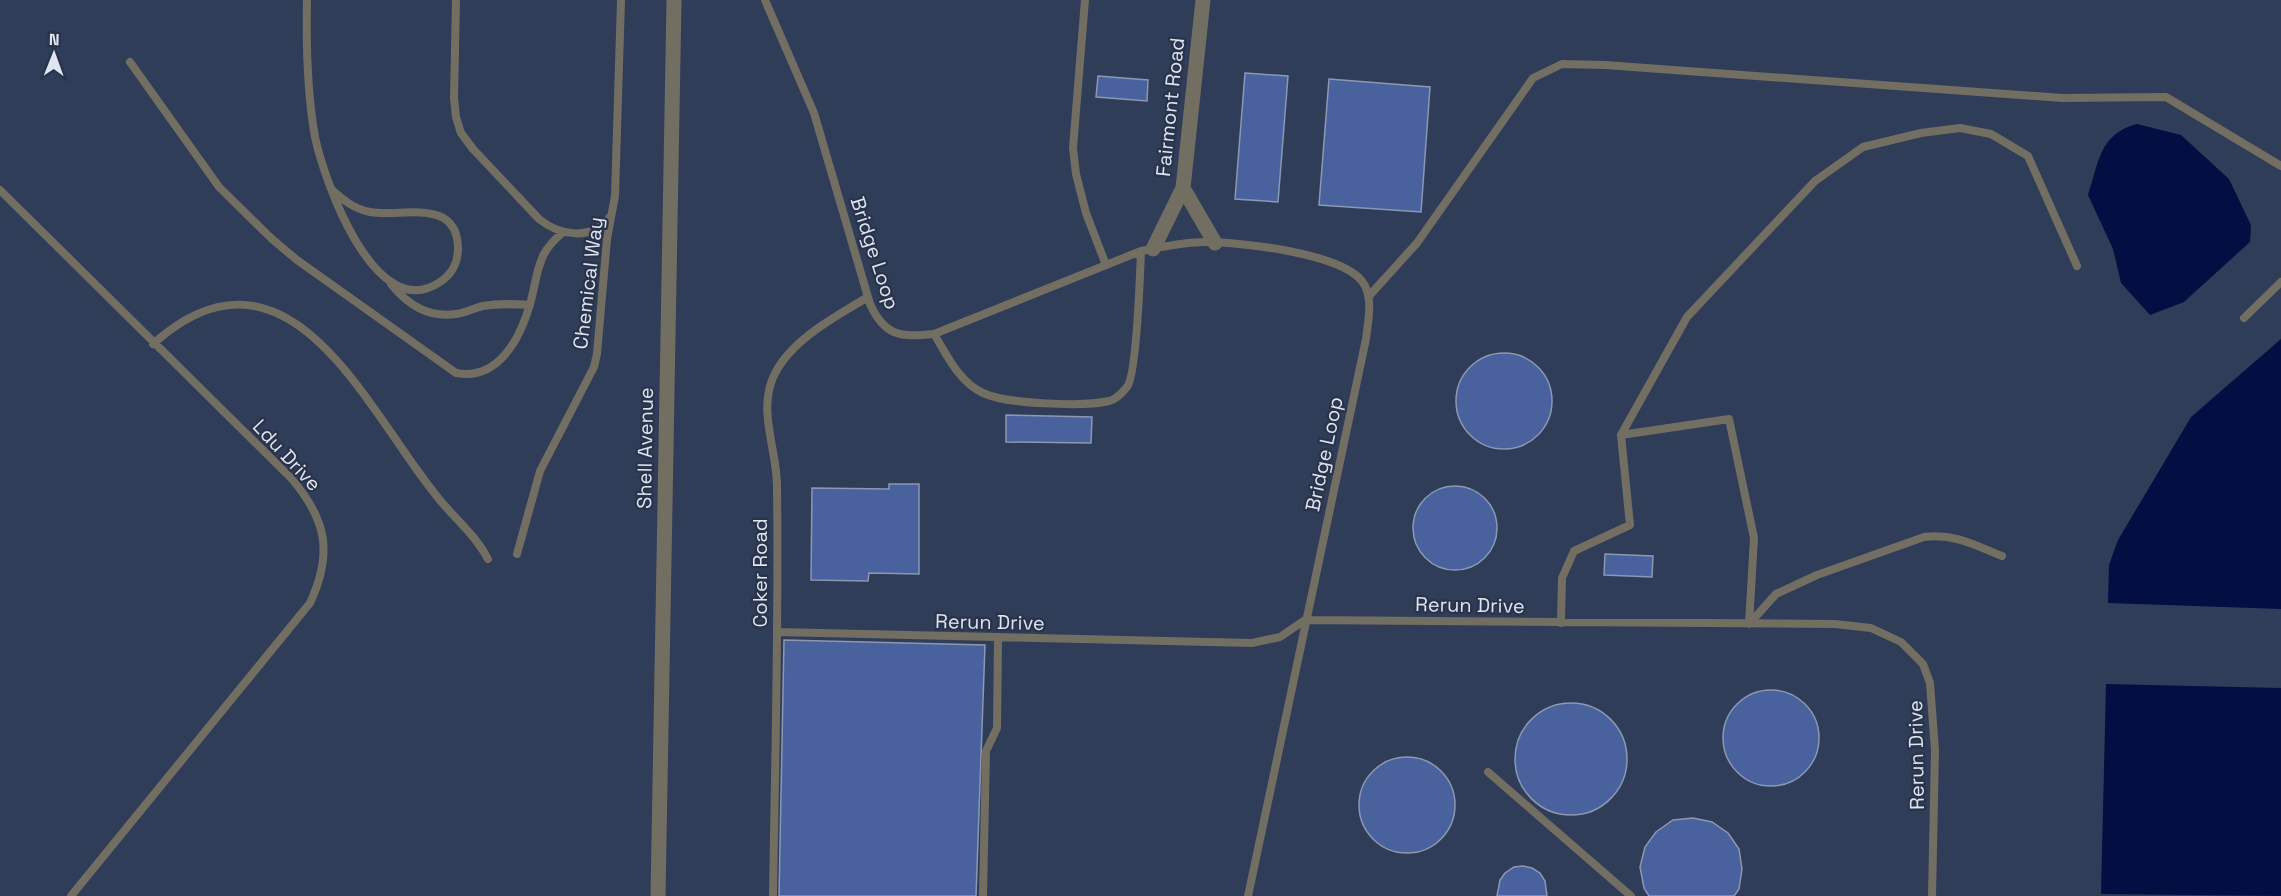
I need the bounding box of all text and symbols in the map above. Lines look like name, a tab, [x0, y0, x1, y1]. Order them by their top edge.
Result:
north arrow	[24, 24, 84, 84]
text: N	[49, 29, 60, 50]
street label: Fairmont Road	[1150, 36, 1190, 178]
street label: Bridge Loop	[845, 193, 905, 313]
street label: Chemical Way	[567, 215, 609, 351]
street label: Shell Avenue	[631, 387, 659, 509]
street label: Bridge Loop	[1299, 394, 1349, 514]
street label: Ldu Drive	[247, 414, 327, 496]
street label: Coker Road	[747, 518, 773, 628]
street label: Rerun Drive	[1415, 591, 1525, 619]
street label: Rerun Drive	[935, 608, 1045, 636]
street label: Rerun Drive	[1902, 700, 1930, 810]

